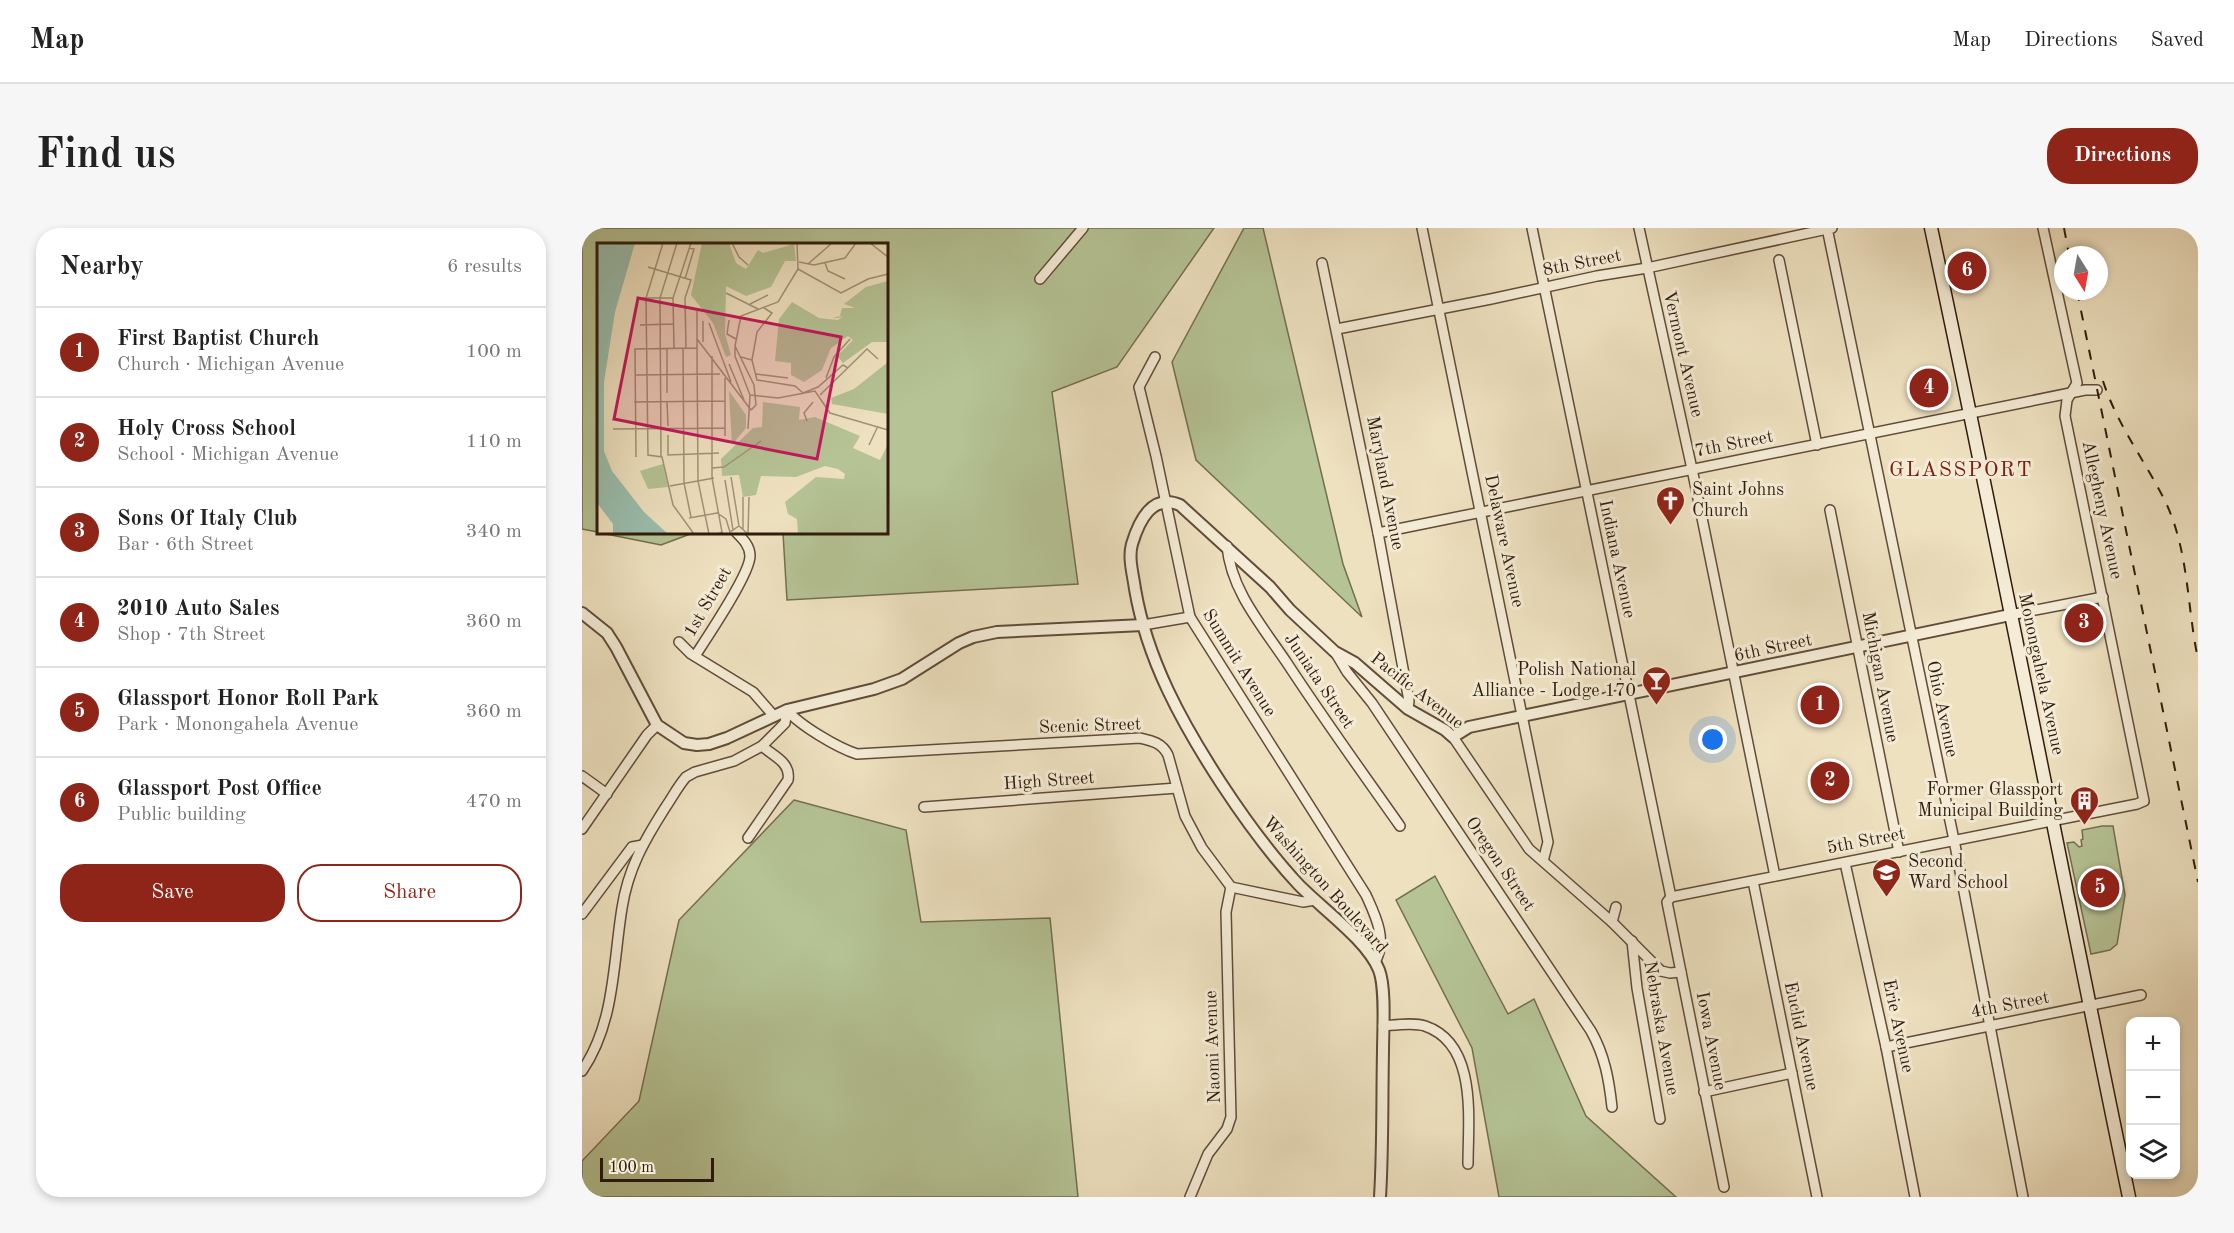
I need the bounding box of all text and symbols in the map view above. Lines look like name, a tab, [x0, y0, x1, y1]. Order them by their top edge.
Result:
text: Map	[30, 27, 84, 55]
text: Map	[1952, 30, 1991, 51]
text: Directions	[2024, 30, 2118, 51]
text: Saved	[2151, 30, 2204, 51]
button: Directions	[2047, 128, 2198, 184]
text: Find us	[36, 135, 175, 177]
inset map	[597, 243, 888, 534]
north arrow	[2054, 246, 2108, 300]
street label: 8th Street	[1541, 247, 1623, 279]
pin: 6	[1948, 248, 1986, 294]
text: Nearby	[60, 254, 144, 280]
text: 6 results	[447, 257, 522, 277]
street label: Vermont Avenue	[1660, 289, 1706, 419]
text: First Baptist Church	[117, 328, 319, 350]
text: 1	[74, 342, 85, 362]
text: 100 m	[466, 342, 522, 362]
text: Church · Michigan Avenue	[117, 355, 344, 375]
pin: 4	[1910, 366, 1948, 410]
street label: Maryland Avenue	[1363, 415, 1407, 551]
text: Holy Cross School	[117, 418, 296, 440]
street label: 7th Street	[1693, 428, 1775, 460]
text: 2	[74, 432, 85, 452]
text: 110 m	[466, 432, 522, 452]
street label: Allegheny Avenue	[2079, 439, 2125, 581]
text: School · Michigan Avenue	[117, 445, 339, 465]
district label: GLASSPORT	[1889, 460, 2033, 481]
street label: Delaware Avenue	[1481, 473, 1527, 609]
place label: Saint Johns Church	[1692, 481, 1784, 520]
church icon: Saint Johns Church	[1655, 484, 1687, 526]
street label: Indiana Avenue	[1596, 498, 1638, 620]
text: Sons Of Italy Club	[117, 508, 297, 530]
text: 3	[74, 522, 85, 542]
text: 340 m	[466, 522, 522, 542]
text: Bar · 6th Street	[117, 535, 254, 555]
street label: 1st Street	[681, 564, 735, 640]
street label: Monongahela Avenue	[2015, 591, 2067, 757]
text: 2010 Auto Sales	[117, 598, 280, 620]
pin: 3	[2064, 600, 2104, 646]
street label: Summit Avenue	[1199, 606, 1279, 720]
street label: Michigan Avenue	[1858, 610, 1902, 744]
text: 4	[74, 612, 85, 632]
text: 360 m	[466, 612, 522, 632]
text: Shop · 7th Street	[117, 625, 265, 645]
street label: Juniata Street	[1281, 630, 1357, 732]
street label: 6th Street	[1732, 631, 1814, 665]
street label: Pacific Avenue	[1367, 649, 1467, 733]
street label: Ohio Avenue	[1923, 659, 1961, 759]
place label: Polish National Alliance - Lodge 170	[1471, 661, 1636, 700]
bar icon: Polish National Alliance - Lodge 170	[1641, 664, 1673, 706]
pin: 1	[1800, 682, 1840, 728]
text: Glassport Honor Roll Park	[117, 688, 379, 710]
text: 5	[74, 702, 85, 722]
text: 360 m	[466, 702, 522, 722]
text: Park · Monongahela Avenue	[117, 715, 358, 735]
street label: Scenic Street	[1038, 715, 1142, 737]
your location	[1698, 725, 1727, 754]
pin: 2	[1810, 758, 1850, 804]
street label: High Street	[1003, 769, 1095, 793]
text: Glassport Post Office	[117, 778, 322, 800]
place label: Former Glassport Municipal Building	[1917, 781, 2063, 820]
building icon: Former Glassport Municipal Building	[2068, 784, 2100, 826]
text: 6	[74, 792, 85, 812]
text: 470 m	[466, 792, 522, 812]
text: Public building	[117, 805, 246, 825]
street label: Washington Boulevard	[1259, 813, 1391, 957]
street label: Oregon Street	[1462, 814, 1538, 914]
street label: 5th Street	[1825, 825, 1907, 857]
place label: Second Ward School	[1908, 853, 2008, 892]
school or university icon: Second Ward School	[1871, 856, 1903, 898]
button: Save	[60, 864, 285, 922]
button: Share	[297, 864, 522, 922]
pin: 5	[2080, 866, 2120, 910]
street label: Nebraska Avenue	[1640, 960, 1682, 1096]
street label: Erie Avenue	[1879, 978, 1917, 1074]
street label: Euclid Avenue	[1781, 980, 1821, 1092]
street label: 4th Street	[1969, 989, 2051, 1021]
street label: Naomi Avenue	[1202, 990, 1224, 1104]
street label: Iowa Avenue	[1693, 990, 1729, 1092]
map controls	[2126, 1017, 2180, 1179]
button: +	[2126, 1017, 2180, 1071]
button: −	[2126, 1071, 2180, 1125]
button: layers	[2126, 1125, 2180, 1179]
scale bar	[600, 1155, 714, 1182]
text: 100 m	[609, 1160, 654, 1176]

